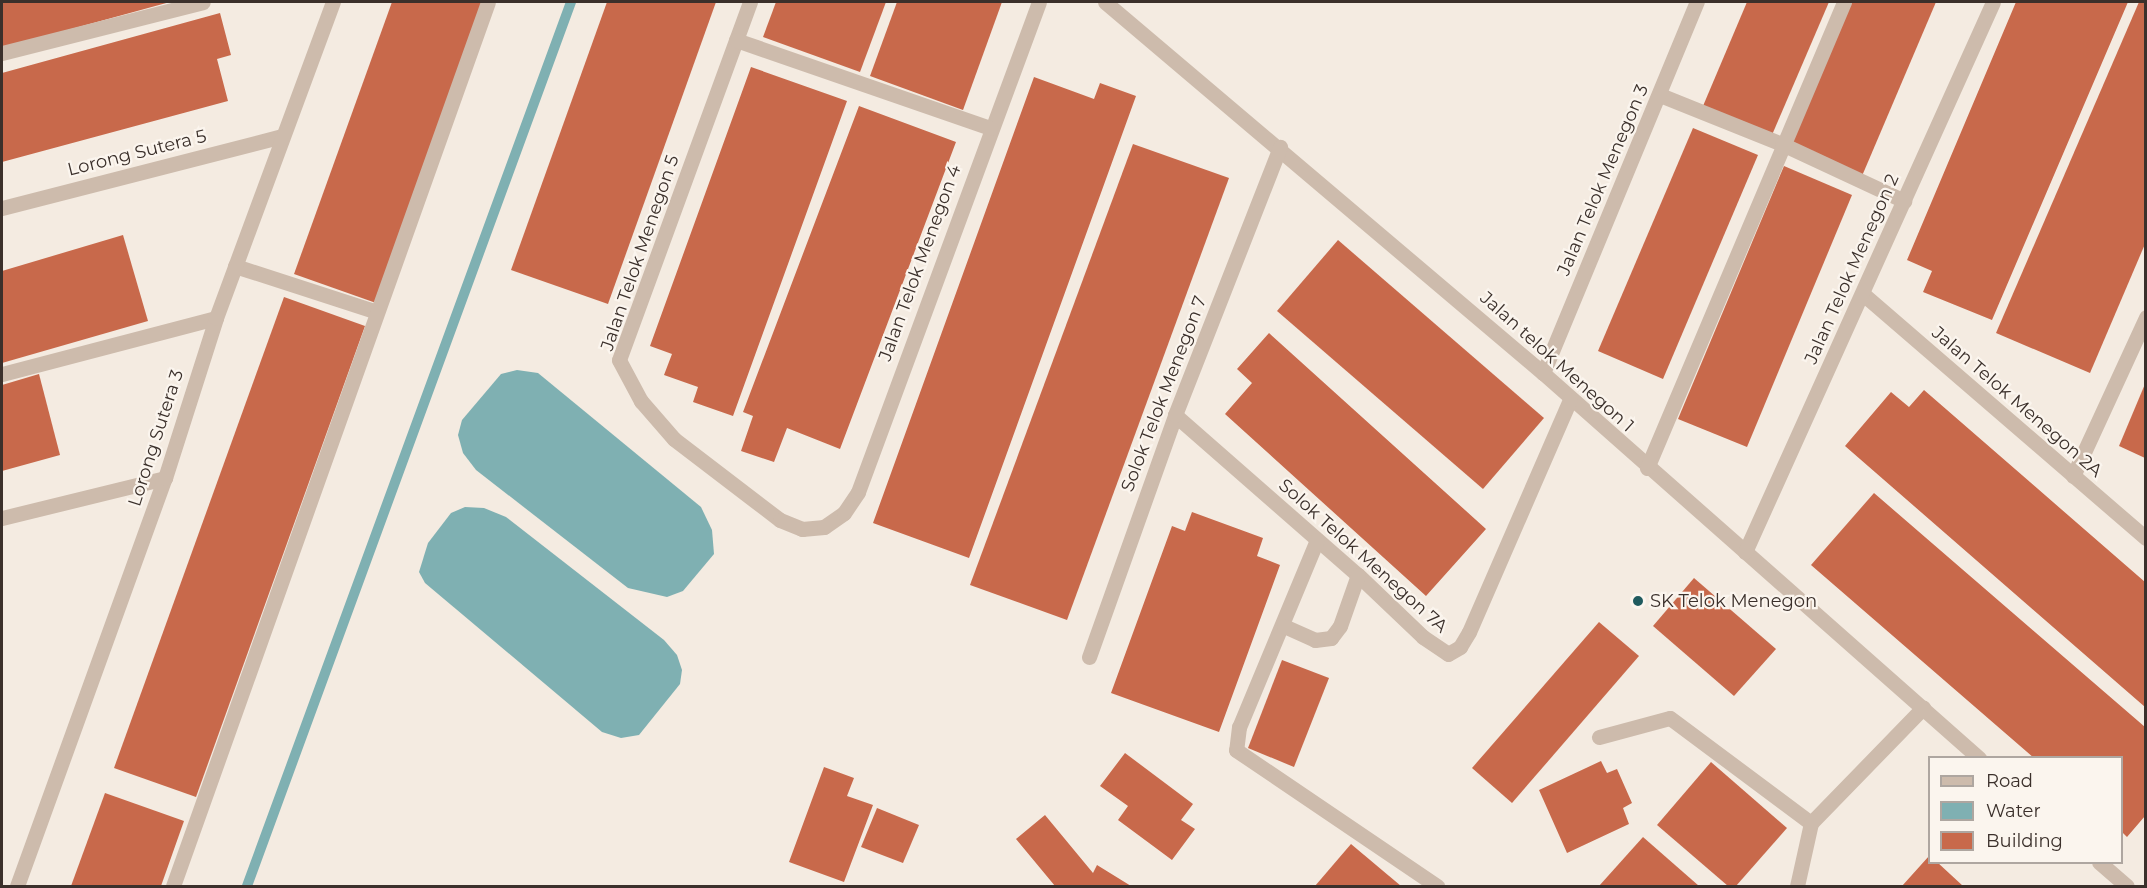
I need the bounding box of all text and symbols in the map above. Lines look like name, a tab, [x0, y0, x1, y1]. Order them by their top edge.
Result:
street label: Jalan Telok Menegon 3	[1553, 81, 1653, 279]
street label: Lorong Sutera 5	[65, 125, 209, 181]
street label: Jalan Telok Menegon 5	[596, 152, 684, 354]
street label: Jalan Telok Menegon 4	[874, 162, 966, 364]
street label: Jalan Telok Menegon 2	[1800, 171, 1904, 367]
street label: Jalan telok Menegon 1	[1476, 287, 1638, 437]
street label: Solok Telok Menegon 7	[1117, 293, 1211, 495]
street label: Jalan Telok Menegon 2A	[1927, 322, 2107, 482]
street label: Lorong Sutera 3	[124, 367, 188, 509]
street label: Solok Telok Menegon 7A	[1274, 474, 1452, 638]
place label: SK Telok Menegon	[1650, 590, 1817, 612]
marker: SK Telok Menegon	[1631, 594, 1645, 608]
legend	[1928, 756, 2123, 864]
text: Road	[1986, 770, 2033, 792]
text: Water	[1986, 800, 2041, 822]
text: Building	[1986, 830, 2063, 852]

